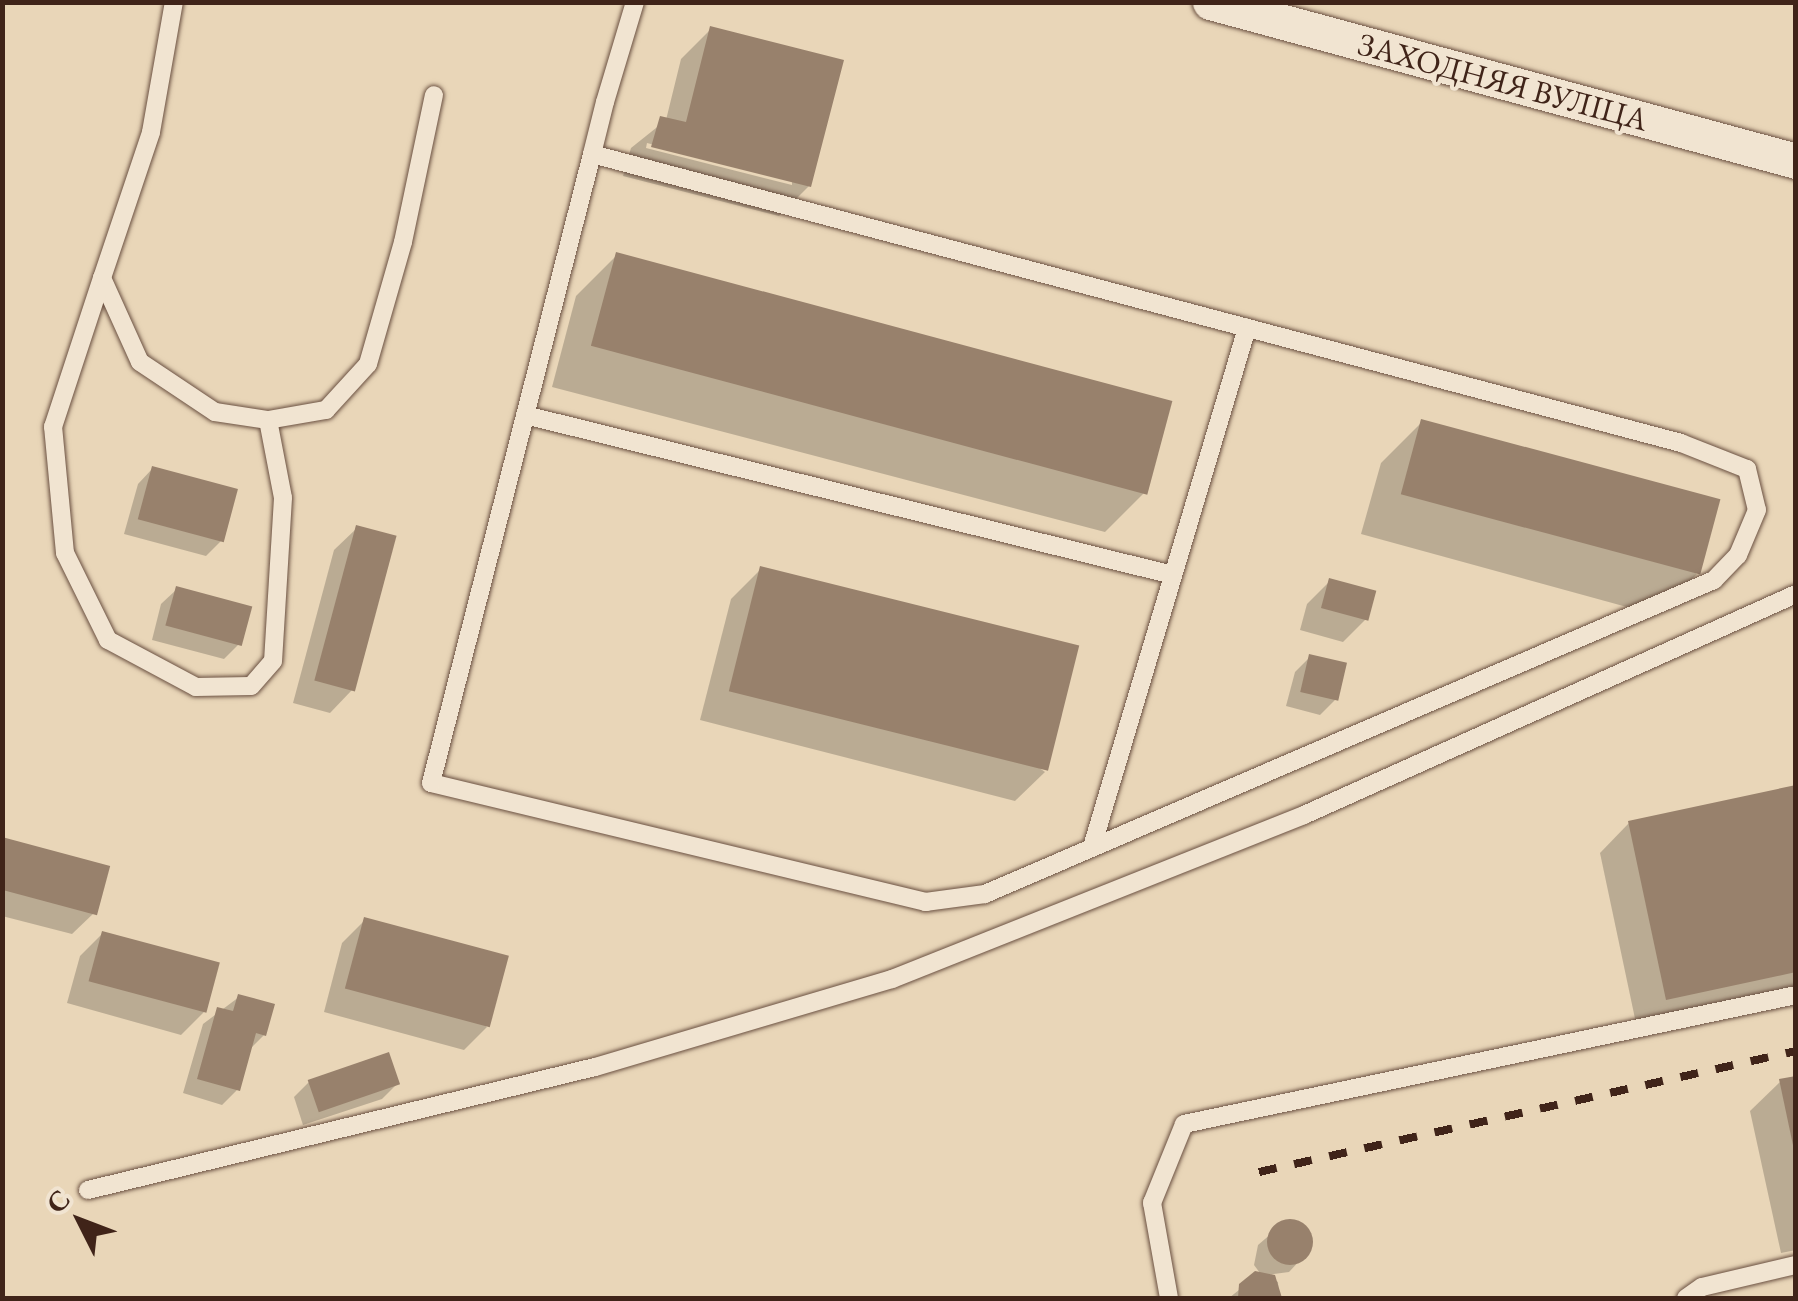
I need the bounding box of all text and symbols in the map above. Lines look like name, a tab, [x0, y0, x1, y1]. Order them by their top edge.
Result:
street label: ЗАХОДНЯЯ ВУЛІЦА	[1354, 25, 1652, 139]
north arrow	[30, 1171, 130, 1271]
text: С	[38, 1182, 78, 1220]

